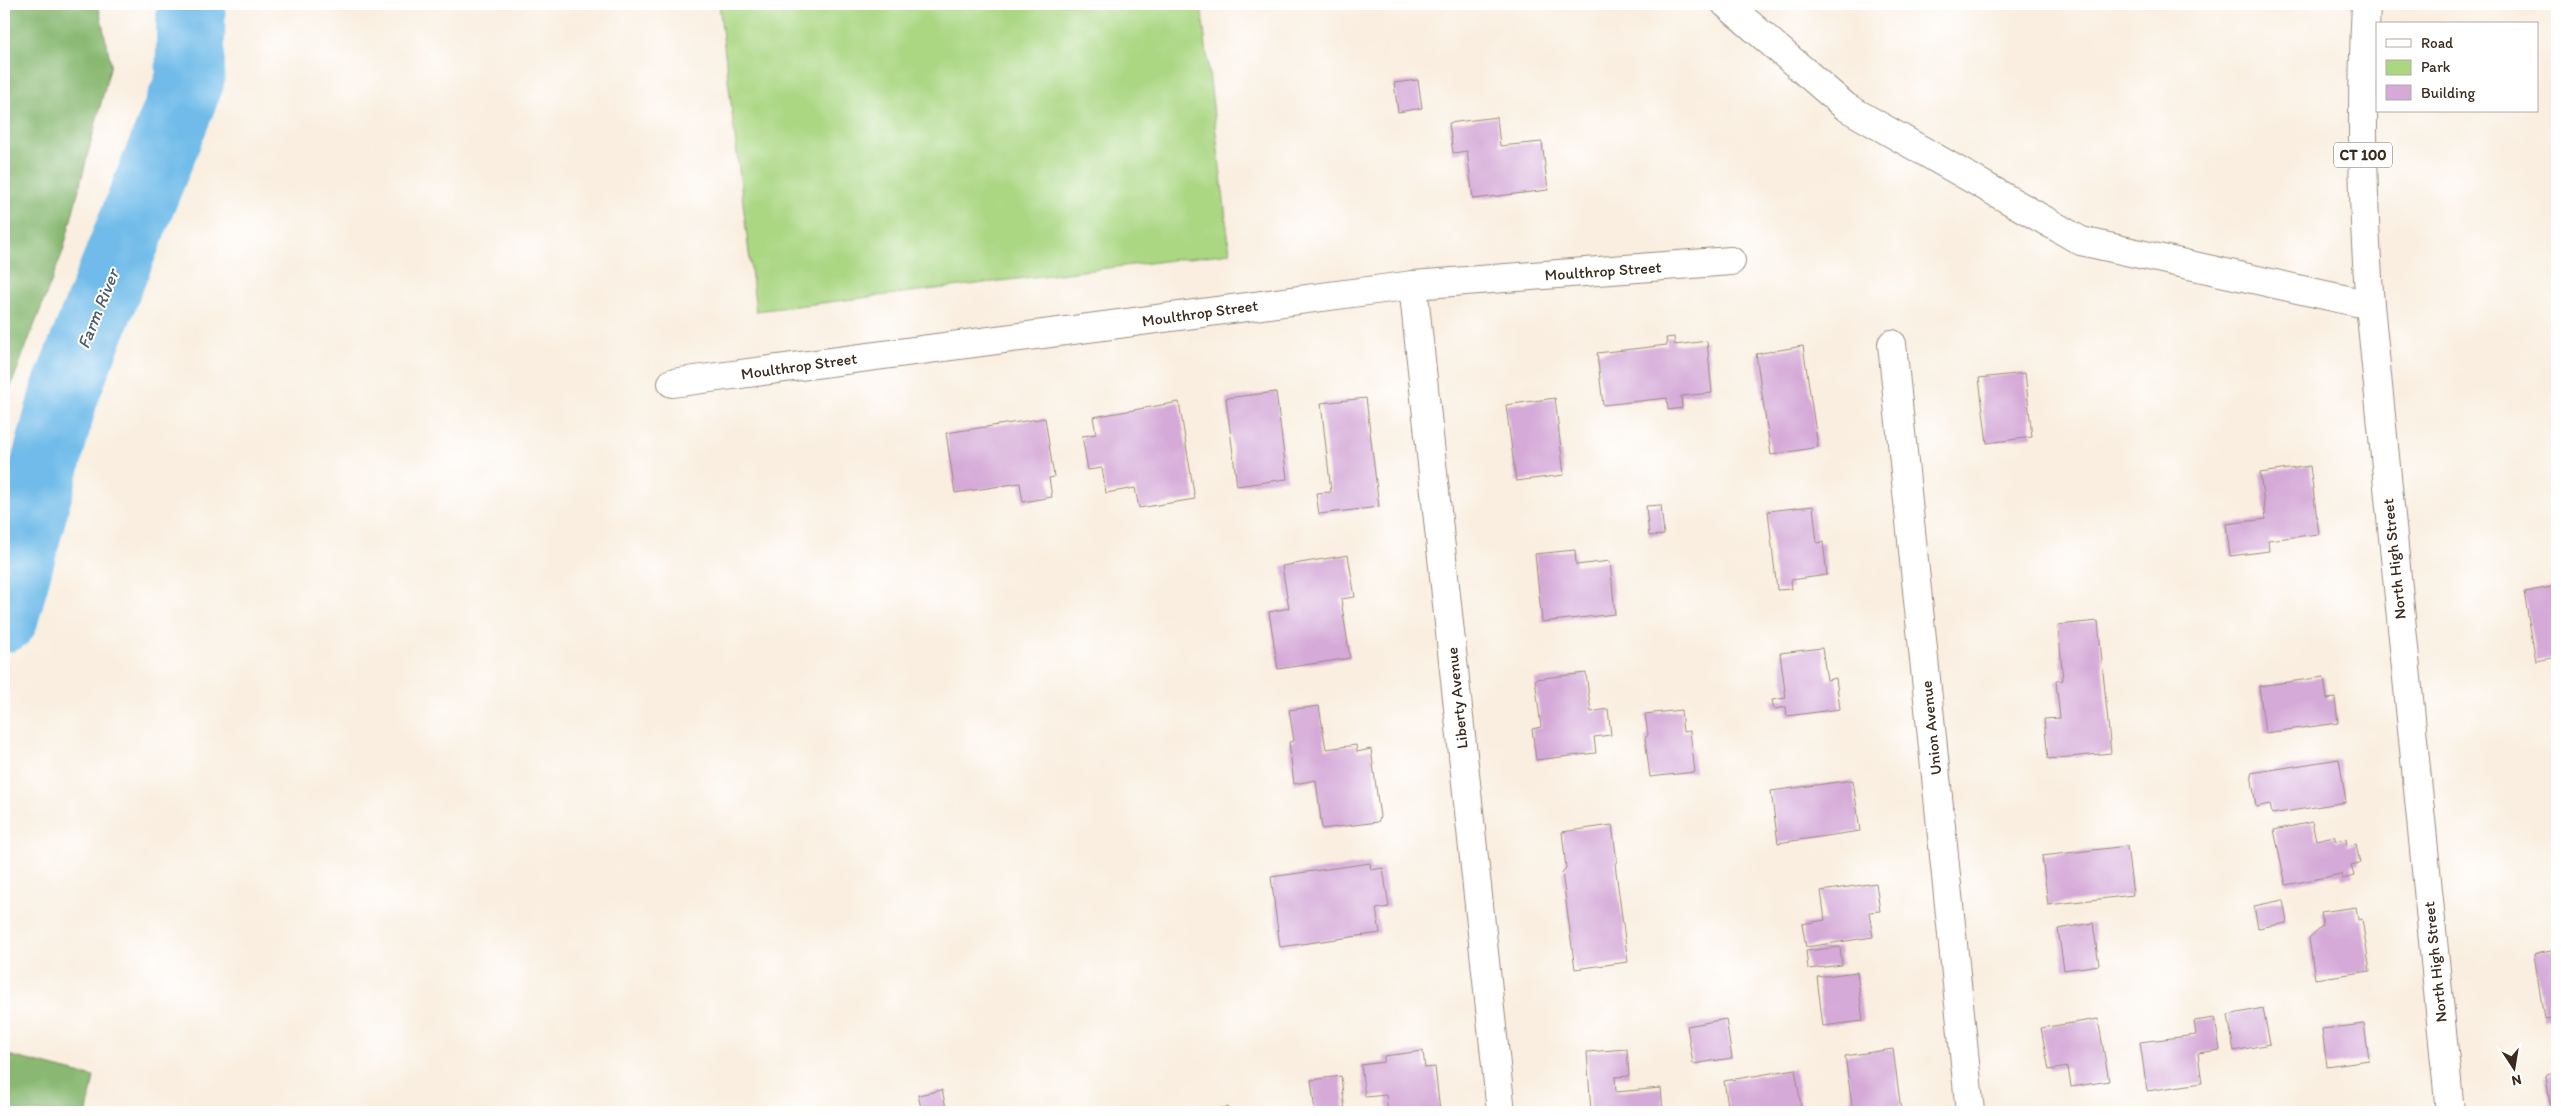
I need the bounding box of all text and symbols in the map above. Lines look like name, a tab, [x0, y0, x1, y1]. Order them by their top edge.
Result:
legend	[2376, 22, 2538, 112]
text: Road	[2421, 34, 2454, 52]
text: Park	[2421, 58, 2451, 76]
text: Building	[2421, 84, 2475, 102]
road number: CT 100	[2334, 142, 2392, 168]
street label: Moulthrop Street	[1544, 257, 1662, 285]
water label: Farm River	[72, 264, 125, 352]
street label: Moulthrop Street	[1141, 295, 1259, 331]
street label: Moulthrop Street	[740, 348, 858, 384]
street label: North High Street	[2378, 498, 2410, 620]
street label: Liberty Avenue	[1442, 646, 1472, 750]
street label: Union Avenue	[1917, 680, 1945, 776]
street label: North High Street	[2419, 901, 2451, 1023]
north arrow	[2488, 1044, 2538, 1094]
text: N	[2510, 1071, 2523, 1090]

